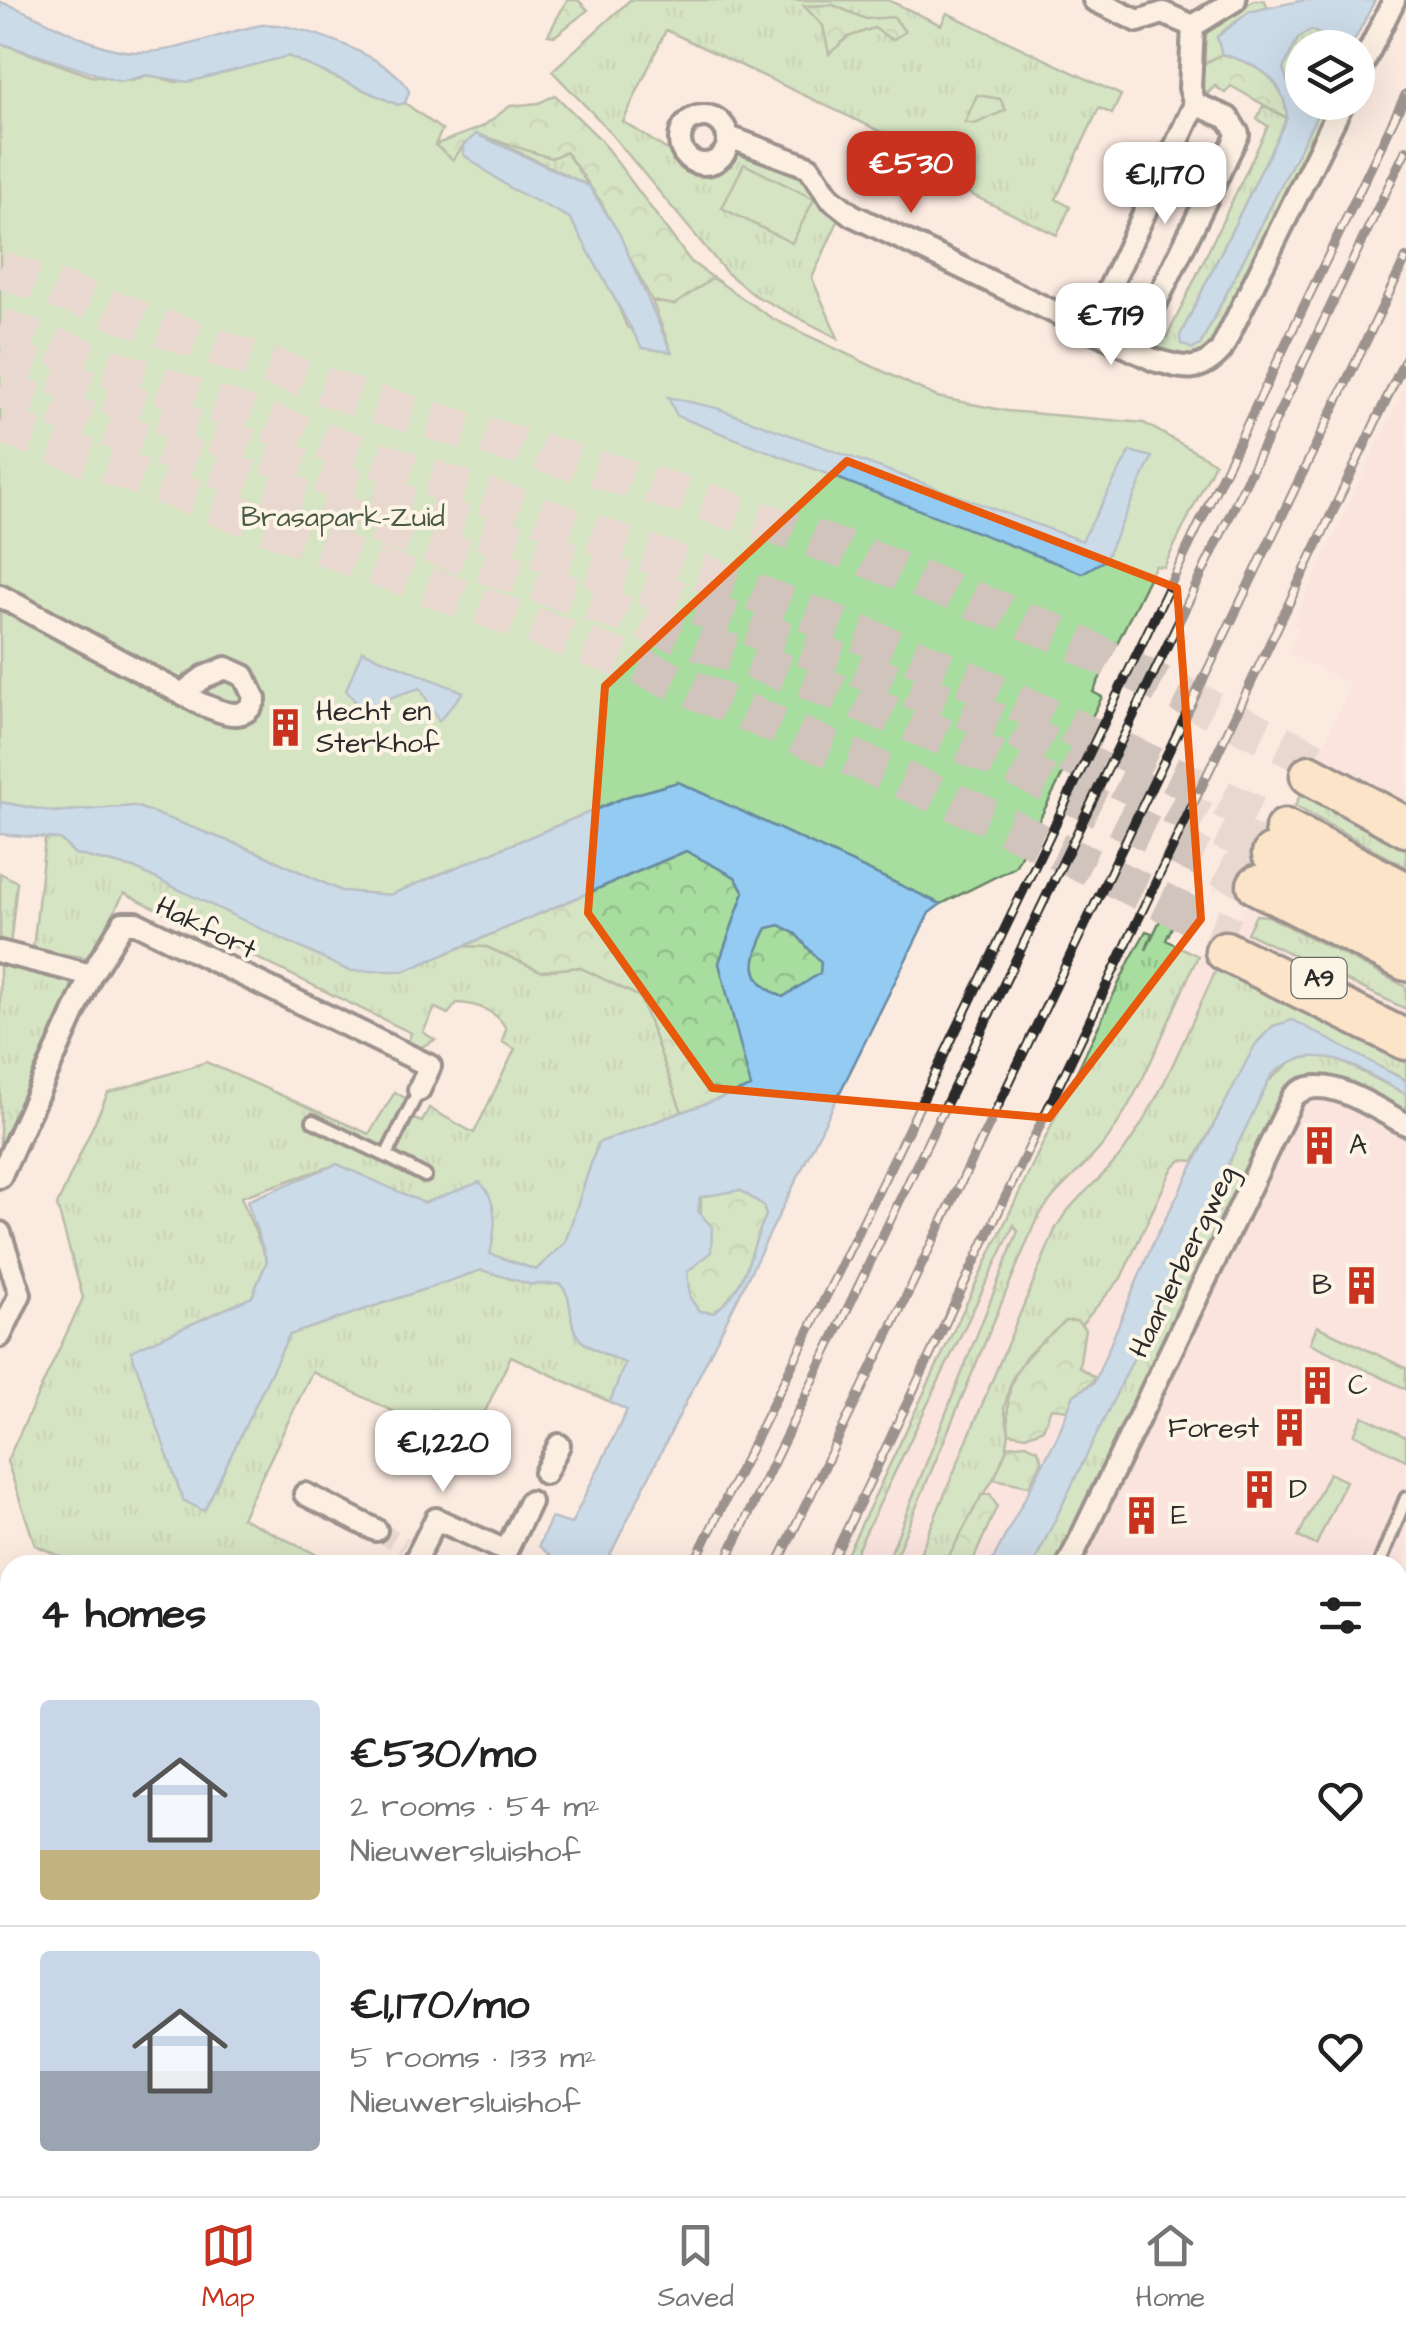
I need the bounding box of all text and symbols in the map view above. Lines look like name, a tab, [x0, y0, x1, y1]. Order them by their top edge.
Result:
map controls	[1285, 30, 1375, 120]
button: layers	[1285, 30, 1375, 120]
pin: €530	[852, 131, 970, 216]
text: €530	[869, 141, 953, 186]
pin: €1,170	[1084, 142, 1246, 227]
text: €1,170	[1125, 152, 1205, 197]
pin: €719	[1052, 283, 1170, 368]
text: €719	[1077, 293, 1145, 338]
park label: Brasapark-Zuid	[241, 498, 445, 537]
place label: Hecht en Sterkhof	[316, 692, 440, 763]
building icon: Hecht en Sterkhof	[265, 706, 307, 748]
street label: Hakfort	[149, 887, 263, 969]
road number: A9	[1292, 958, 1346, 998]
building icon: A	[1298, 1124, 1340, 1166]
place label: A	[1349, 1126, 1367, 1165]
street label: Haarlerbergweg	[1120, 1160, 1247, 1365]
building icon: B	[1341, 1264, 1383, 1306]
place label: B	[1312, 1266, 1332, 1305]
building icon: C	[1297, 1364, 1339, 1406]
place label: C	[1348, 1366, 1368, 1405]
building icon: Forest	[1268, 1407, 1310, 1449]
place label: Forest	[1168, 1409, 1260, 1448]
pin: €1,220	[362, 1410, 524, 1495]
text: €1,220	[397, 1420, 489, 1465]
building icon: D	[1238, 1468, 1280, 1510]
place label: D	[1289, 1470, 1307, 1509]
building icon: E	[1120, 1494, 1162, 1536]
place label: E	[1171, 1496, 1188, 1535]
text: 4 homes	[40, 1586, 206, 1644]
icon: filters	[1313, 1588, 1368, 1643]
text: €530/mo	[350, 1726, 536, 1784]
icon: home	[120, 1740, 240, 1860]
icon: heart	[1313, 1773, 1368, 1828]
text: 2 rooms · 54 m²	[350, 1784, 600, 1829]
text: Nieuwersluishof	[350, 1829, 580, 1874]
text: €1,170/mo	[350, 1977, 529, 2035]
icon: home	[120, 1991, 240, 2111]
icon: heart	[1313, 2024, 1368, 2079]
text: 5 rooms · 133 m²	[350, 2035, 597, 2080]
text: Nieuwersluishof	[350, 2080, 580, 2125]
tab: Map	[201, 2218, 256, 2317]
tab: Saved	[658, 2218, 734, 2317]
tab: Home	[1135, 2218, 1205, 2317]

